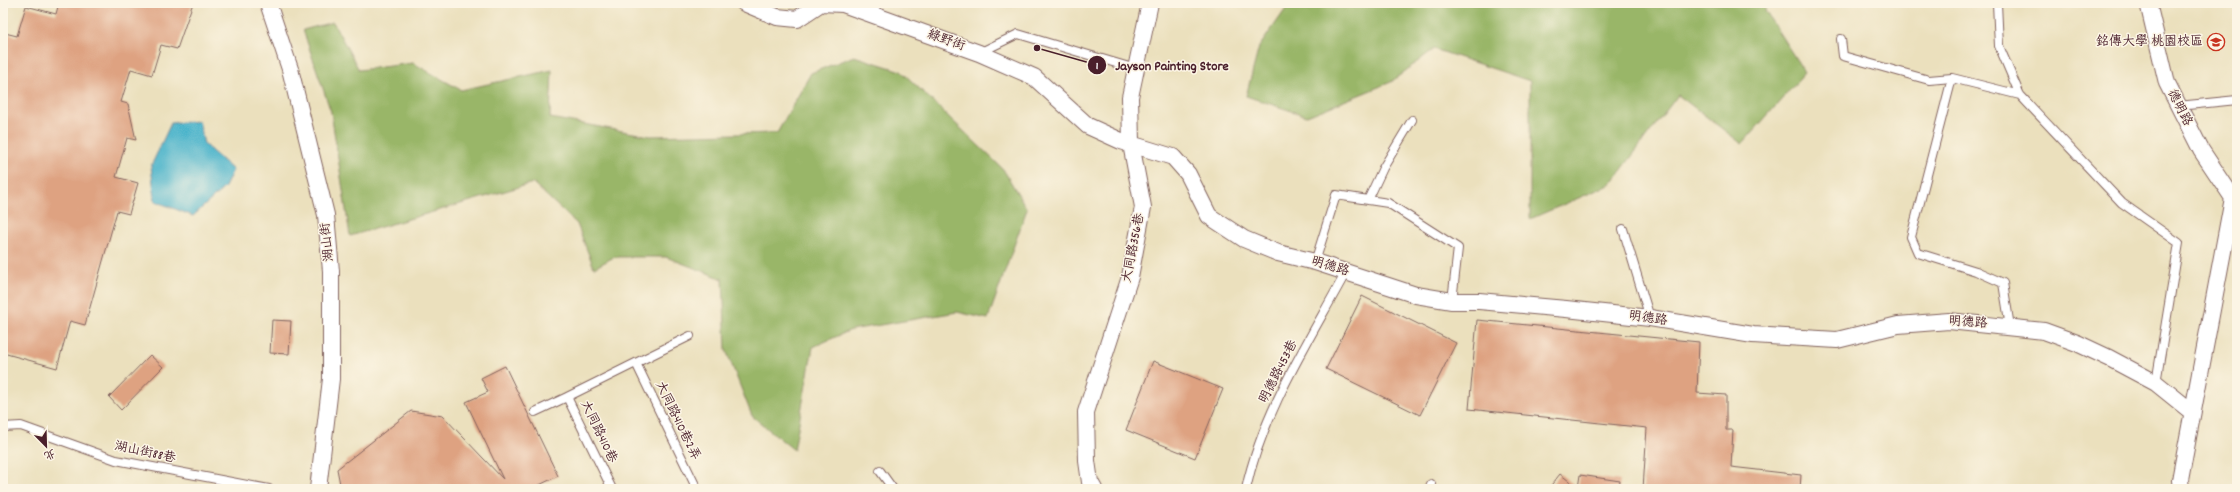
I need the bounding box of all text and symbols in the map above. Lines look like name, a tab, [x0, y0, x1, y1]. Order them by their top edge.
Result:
street label: 綠野街	[924, 25, 968, 57]
school or university icon: 銘傳大學 桃園校區	[2206, 32, 2226, 52]
place label: 銘傳大學 桃園校區	[2096, 33, 2203, 52]
callout: Jayson Painting Store	[1087, 52, 1236, 78]
text: Jayson Painting Store	[1115, 57, 1229, 77]
text: 1	[1096, 58, 1099, 75]
street label: 德明路	[2162, 86, 2196, 130]
street label: 大同路356巷	[1118, 212, 1150, 284]
street label: 湖山街	[317, 222, 339, 262]
street label: 明德路	[1309, 252, 1351, 282]
street label: 明德路	[1627, 307, 1669, 331]
street label: 明德路	[1948, 312, 1988, 334]
street label: 明德路453巷	[1255, 337, 1303, 407]
street label: 大同路410巷2弄	[650, 378, 704, 464]
street label: 大同路410巷	[575, 398, 621, 466]
north arrow	[26, 426, 66, 466]
street label: 湖山街88巷	[112, 437, 178, 469]
text: 北	[41, 444, 57, 463]

